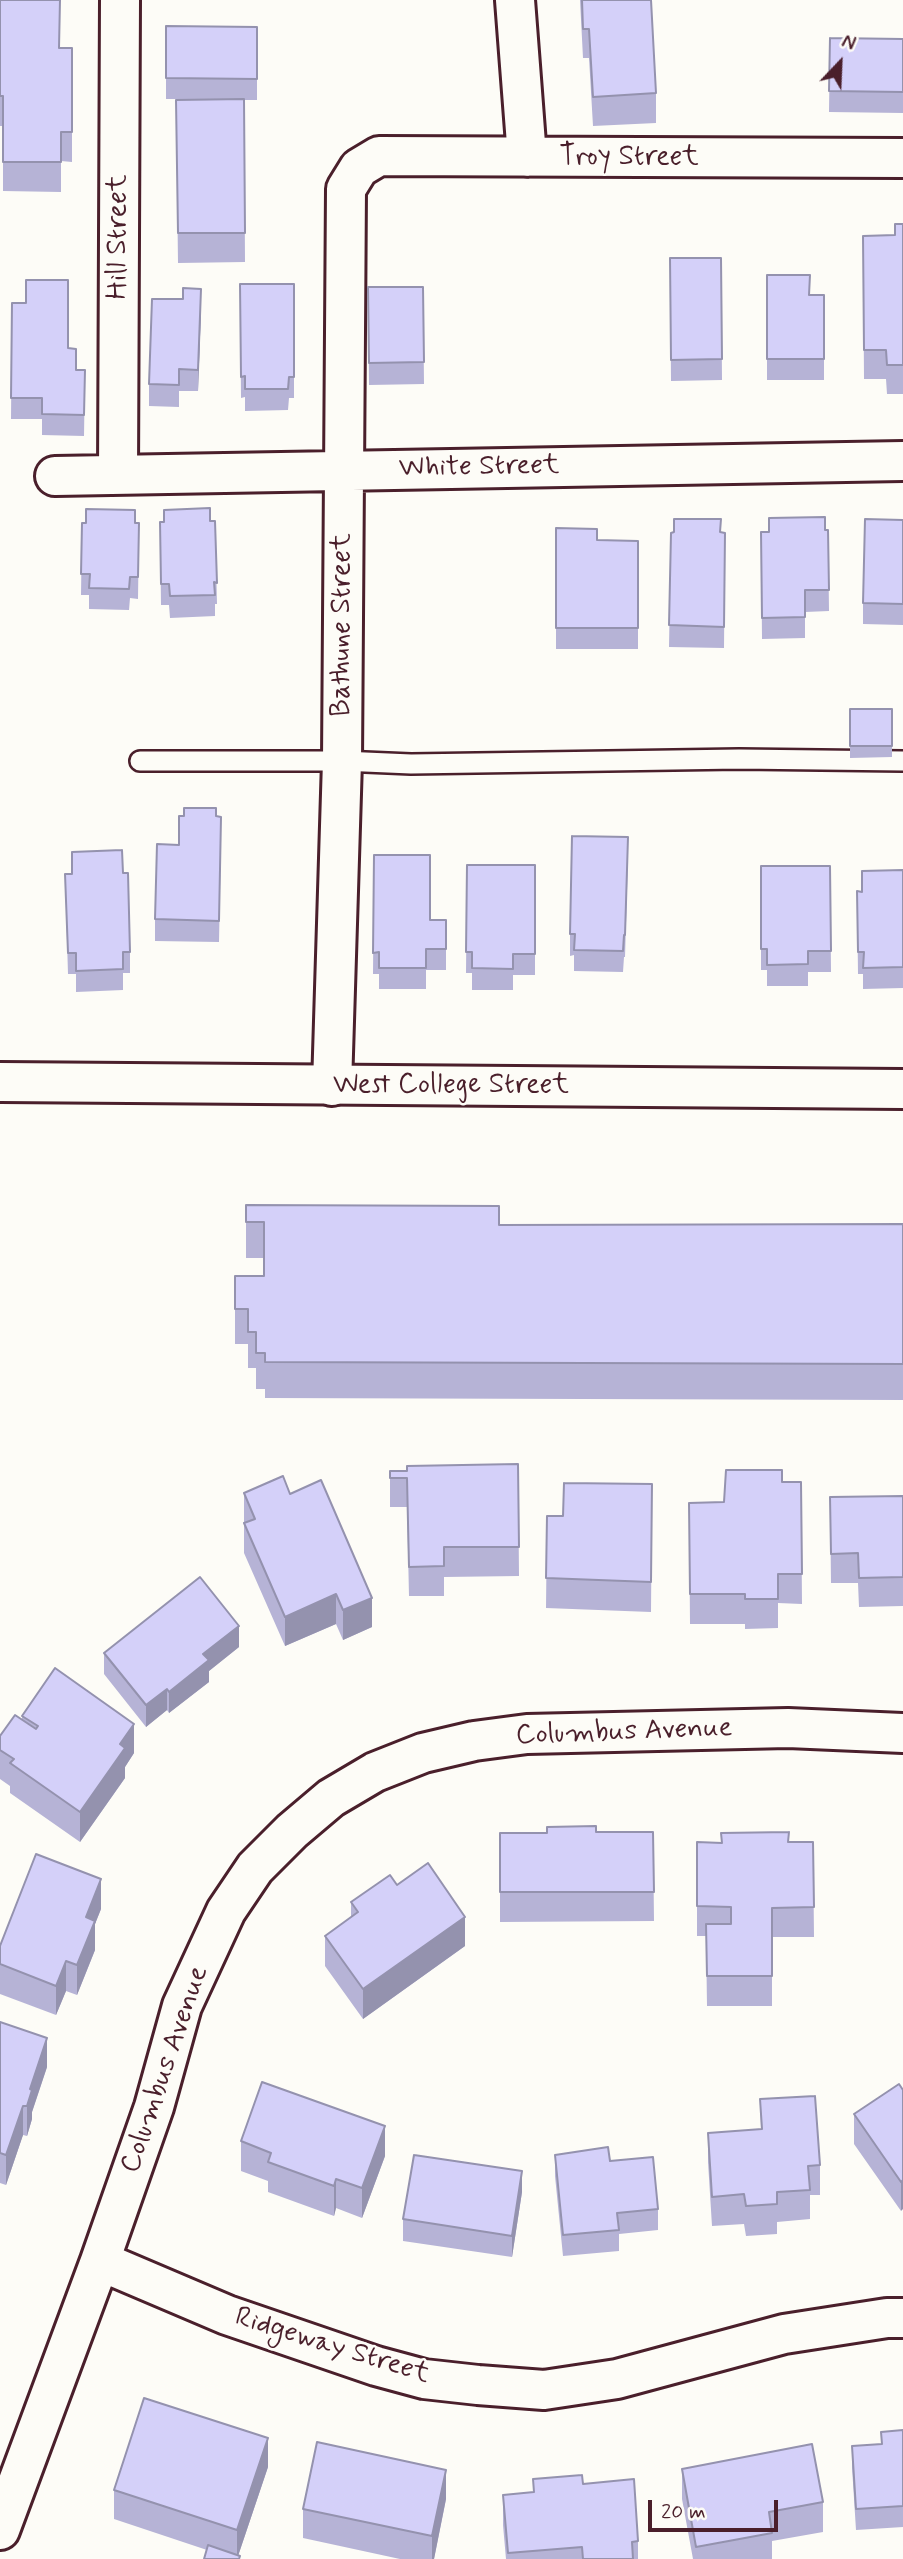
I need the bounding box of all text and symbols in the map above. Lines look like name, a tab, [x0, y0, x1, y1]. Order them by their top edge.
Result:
north arrow	[805, 28, 875, 98]
text: N	[838, 29, 859, 57]
street label: Troy Street	[559, 141, 699, 175]
street label: Hill Street	[102, 175, 136, 299]
street label: White Street	[398, 450, 560, 486]
street label: Bathune Street	[326, 533, 360, 717]
street label: West College Street	[333, 1069, 569, 1103]
street label: Columbus Avenue	[515, 1712, 733, 1754]
street label: Columbus Avenue	[115, 1962, 217, 2178]
street label: Ridgeway Street	[231, 2301, 433, 2393]
scale bar	[651, 2486, 780, 2530]
text: 20 m	[661, 2498, 706, 2526]

